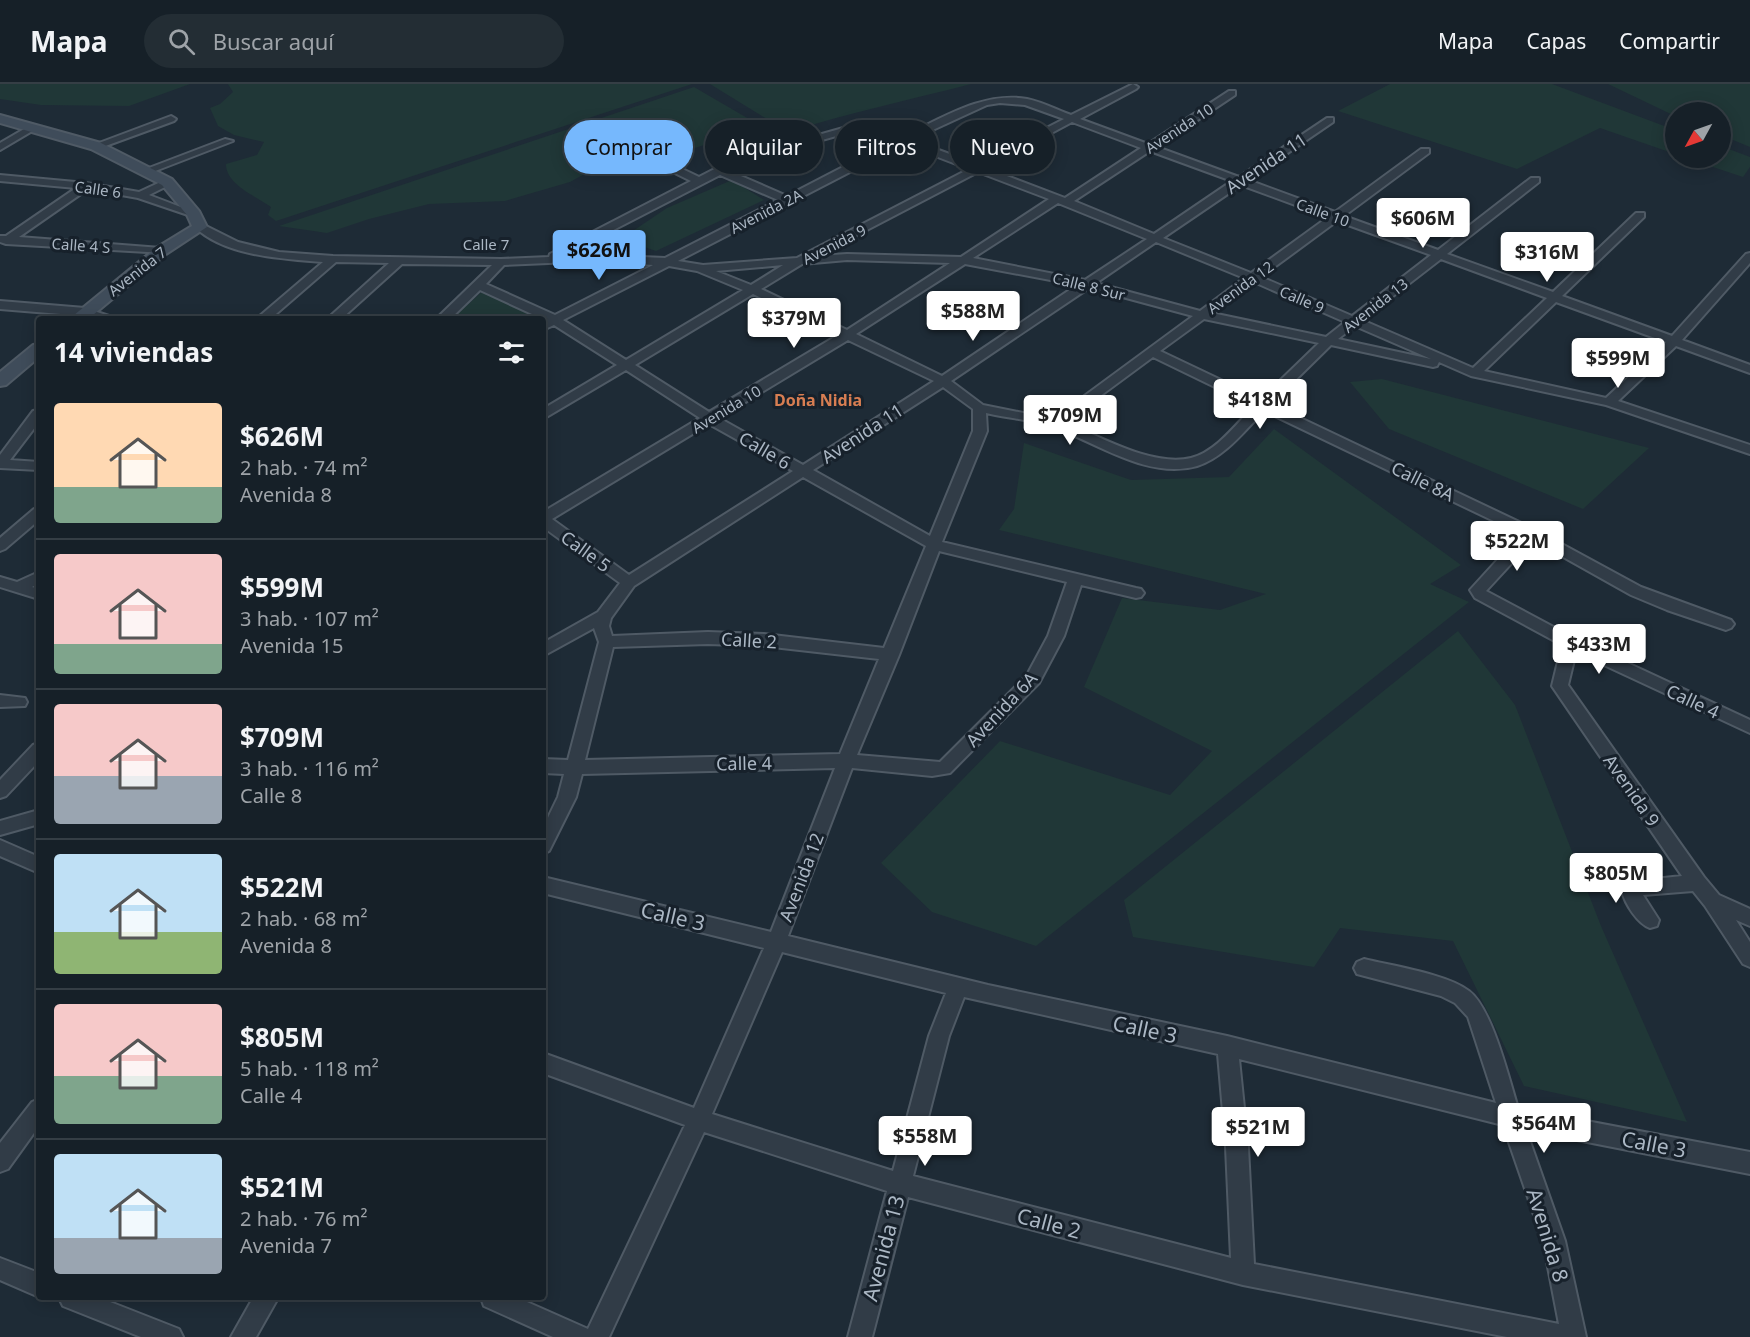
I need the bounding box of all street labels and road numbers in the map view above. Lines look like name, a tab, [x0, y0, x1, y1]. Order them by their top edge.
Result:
street label: Avenida 10	[1141, 99, 1217, 157]
street label: Avenida 11	[1221, 127, 1311, 199]
street label: Calle 6	[74, 176, 122, 202]
street label: Avenida 2A	[726, 184, 806, 238]
street label: Calle 10	[1294, 193, 1352, 231]
street label: Avenida 9	[799, 219, 869, 269]
street label: Calle 4 S	[51, 233, 111, 257]
street label: Calle 7	[463, 234, 509, 254]
street label: Avenida 7	[104, 242, 170, 300]
street label: Avenida 12	[1203, 256, 1277, 318]
street label: Calle 8 Sur	[1051, 267, 1127, 305]
street label: Avenida 13	[1338, 273, 1412, 337]
street label: Calle 9	[1277, 281, 1327, 317]
street label: Avenida 10	[688, 380, 764, 438]
street label: Avenida 11	[816, 398, 908, 468]
street label: Calle 6	[735, 426, 795, 474]
street label: Calle 8A	[1387, 455, 1459, 507]
street label: Calle 5	[556, 525, 616, 577]
street label: Calle 2	[720, 627, 778, 653]
street label: Avenida 6A	[960, 666, 1042, 752]
street label: Calle 4	[1663, 678, 1723, 724]
street label: Avenida 9	[1598, 749, 1666, 831]
street label: Calle 4	[716, 751, 772, 775]
street label: Avenida 12	[773, 829, 829, 925]
street label: Calle 3	[638, 895, 708, 937]
street label: Calle 3	[1110, 1009, 1180, 1049]
street label: Calle 3	[1619, 1124, 1689, 1164]
street label: Avenida 8	[1521, 1185, 1575, 1285]
street label: Avenida 13	[855, 1192, 911, 1304]
street label: Calle 2	[1014, 1201, 1084, 1245]

